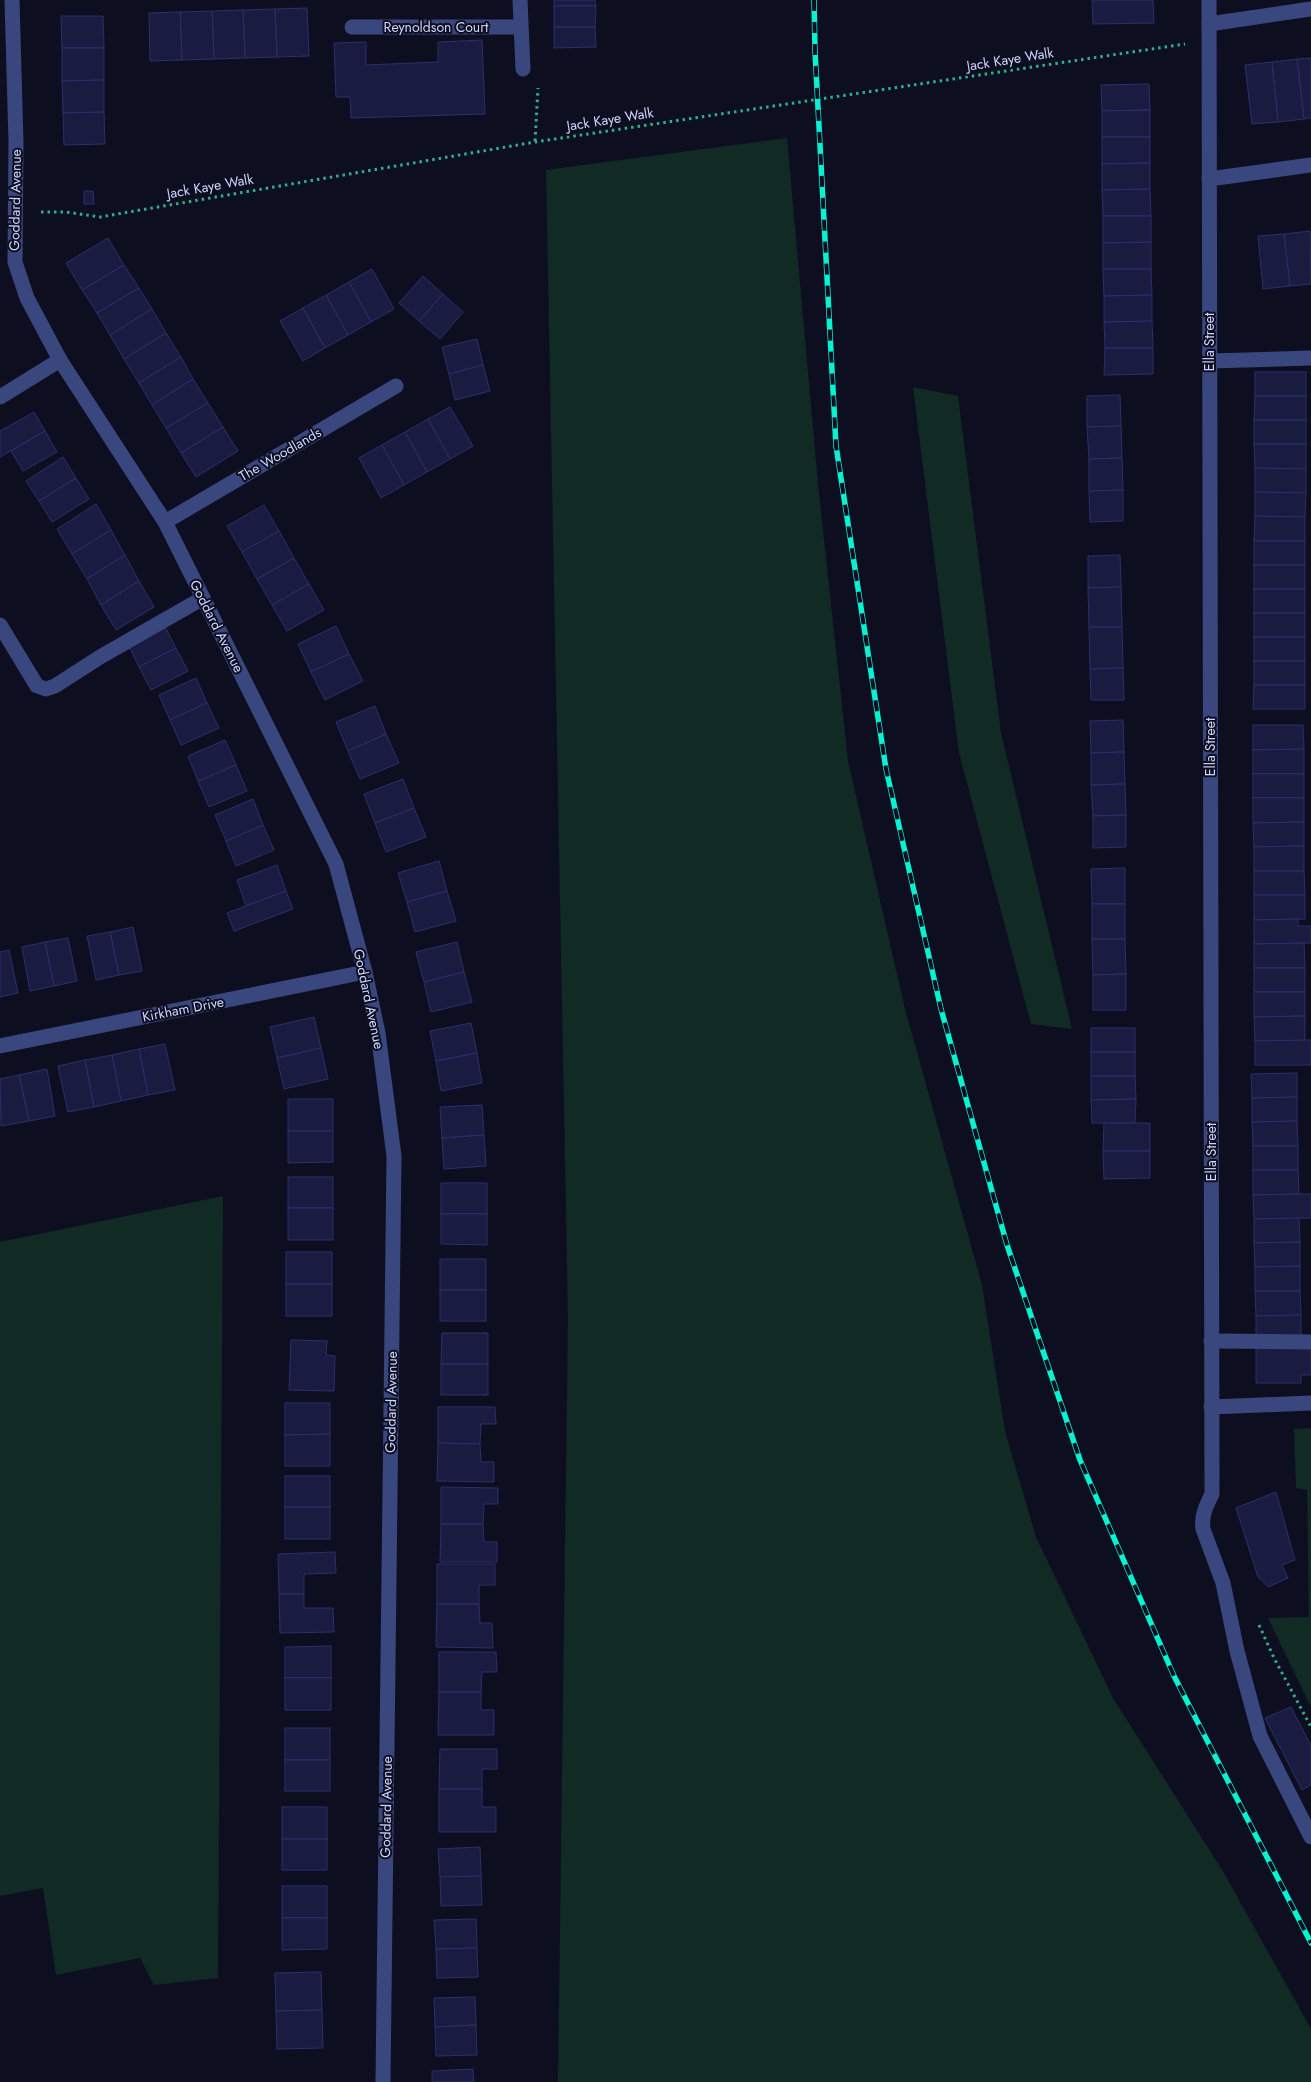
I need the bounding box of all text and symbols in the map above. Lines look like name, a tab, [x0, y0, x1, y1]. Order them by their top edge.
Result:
street label: Reynoldson Court	[384, 17, 489, 37]
street label: Jack Kaye Walk	[963, 42, 1056, 76]
street label: Jack Kaye Walk	[563, 102, 656, 136]
street label: Goddard Avenue	[4, 149, 26, 251]
street label: Jack Kaye Walk	[163, 168, 256, 204]
street label: Ella Street	[1199, 312, 1219, 371]
street label: The Woodlands	[235, 422, 325, 486]
street label: Goddard Avenue	[185, 576, 249, 676]
street label: Ella Street	[1200, 717, 1220, 776]
street label: Goddard Avenue	[349, 947, 389, 1051]
street label: Kirkham Drive	[140, 991, 226, 1027]
street label: Ella Street	[1201, 1122, 1221, 1181]
street label: Goddard Avenue	[380, 1351, 402, 1453]
street label: Goddard Avenue	[375, 1756, 397, 1858]

